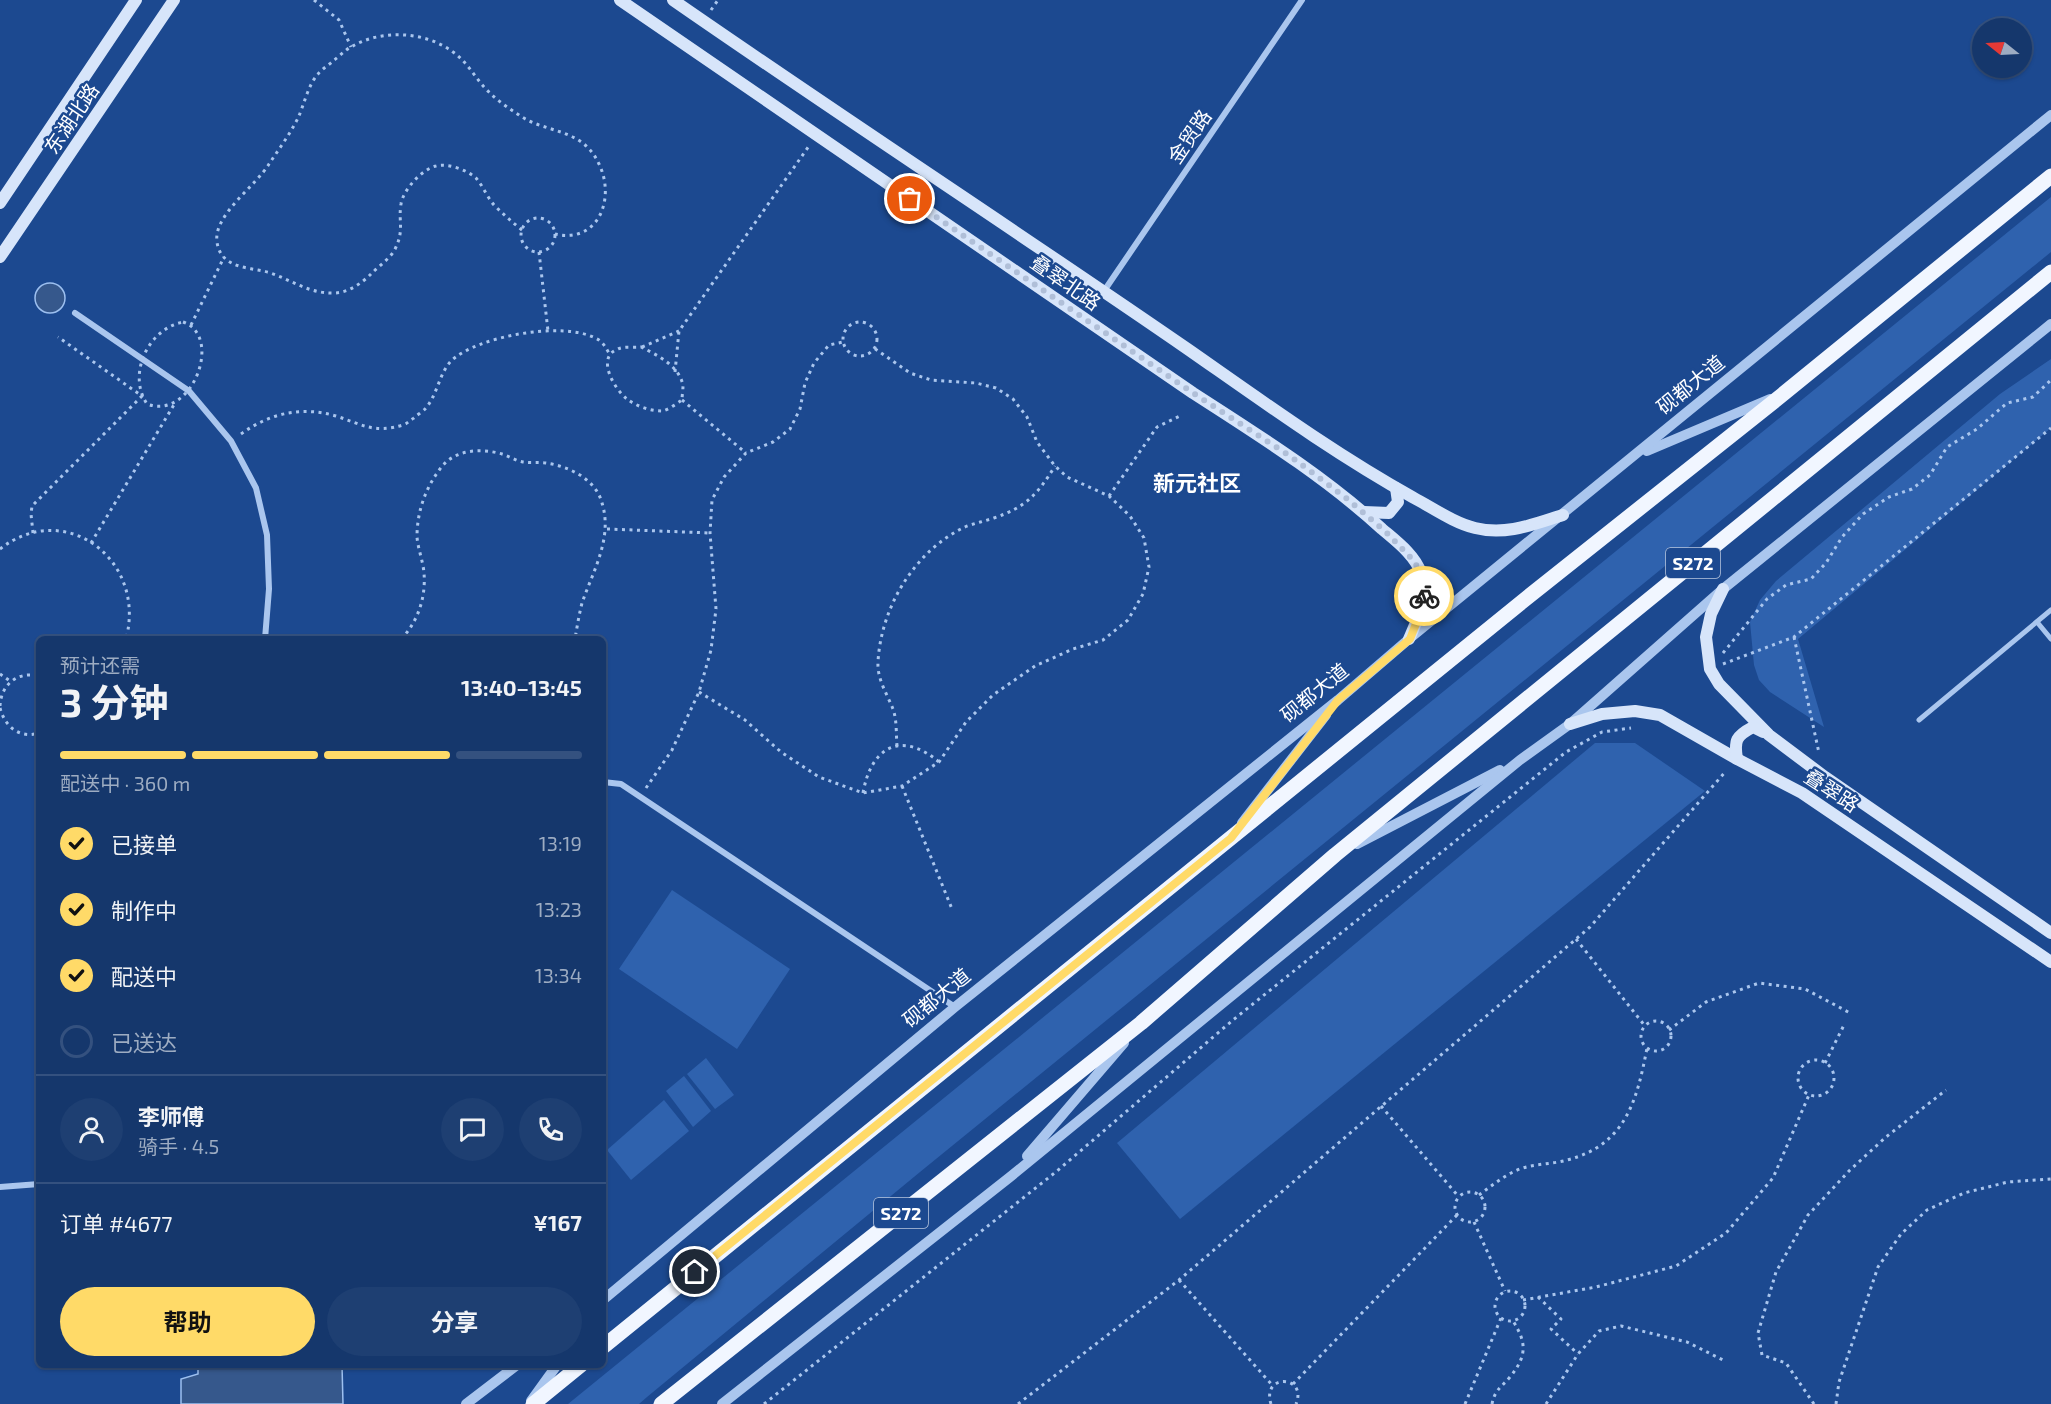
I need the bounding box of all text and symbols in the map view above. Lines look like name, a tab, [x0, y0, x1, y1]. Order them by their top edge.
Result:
north arrow	[1972, 18, 2032, 78]
map controls	[1972, 18, 2032, 78]
street label: 东湖北路	[39, 78, 103, 158]
street label: 金贸路	[1162, 104, 1216, 168]
pin	[884, 173, 935, 224]
icon: bag	[893, 182, 926, 215]
street label: 叠翠北路	[1026, 249, 1106, 315]
street label: 砚都大道	[1651, 350, 1729, 418]
district label: 新元社区	[1153, 469, 1241, 495]
road number: S272	[1666, 548, 1720, 578]
courier	[1394, 566, 1454, 626]
icon: bike	[1408, 580, 1441, 613]
text: 预计还需	[60, 653, 140, 677]
street label: 砚都大道	[1275, 658, 1353, 726]
text: 13:40–13:45	[461, 674, 582, 700]
text: 3 分钟	[60, 678, 169, 725]
street label: 叠翠路	[1800, 764, 1864, 816]
text: 配送中 · 360 m	[60, 771, 190, 795]
icon: check	[60, 827, 93, 860]
text: 已接单	[111, 831, 177, 857]
text: 13:19	[539, 831, 582, 855]
icon: check	[60, 893, 93, 926]
text: 制作中	[111, 897, 177, 923]
text: 13:23	[536, 897, 582, 921]
icon: check	[60, 959, 93, 992]
text: 配送中	[111, 963, 177, 989]
text: 13:34	[535, 963, 582, 987]
street label: 砚都大道	[897, 963, 975, 1031]
text: 已送达	[111, 1029, 177, 1055]
button: person	[60, 1098, 123, 1161]
button: chat	[441, 1098, 504, 1161]
button: phone	[519, 1098, 582, 1161]
text: 李师傅	[138, 1103, 204, 1129]
text: 骑手 · 4.5	[138, 1134, 219, 1158]
road number: S272	[874, 1198, 928, 1228]
text: ¥167	[533, 1209, 582, 1235]
text: 订单 #4677	[60, 1210, 173, 1236]
pin	[669, 1246, 720, 1297]
icon: home	[678, 1255, 711, 1288]
button: 帮助	[60, 1287, 315, 1356]
button: 分享	[327, 1287, 582, 1356]

